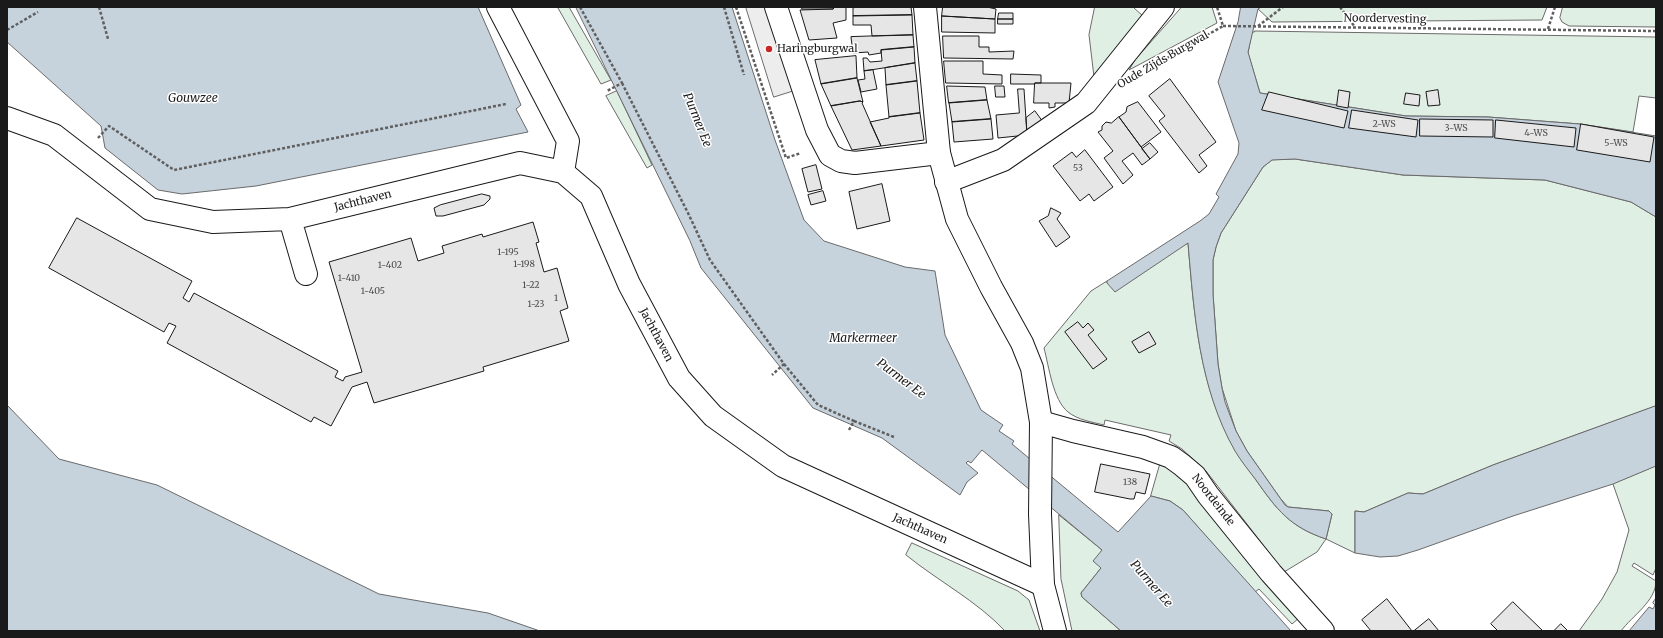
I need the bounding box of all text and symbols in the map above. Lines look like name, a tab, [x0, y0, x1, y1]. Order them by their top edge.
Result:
street label: Noordervesting	[1343, 12, 1427, 26]
street label: Oude Zijds Burgwal	[1115, 29, 1211, 91]
place label: Haringburgwal	[777, 42, 858, 56]
marker: Haringburgwal	[764, 44, 774, 54]
water label: Purmer Ee	[680, 91, 714, 149]
water label: Gouwzee	[168, 92, 218, 106]
house number: 2-WS	[1372, 119, 1396, 129]
house number: 3-WS	[1444, 123, 1468, 133]
house number: 4-WS	[1524, 128, 1548, 138]
house number: 5-WS	[1604, 138, 1628, 148]
house number: 53	[1073, 163, 1083, 173]
street label: Jachthaven	[333, 188, 393, 214]
house number: 1-195	[497, 247, 519, 257]
house number: 1-198	[513, 259, 535, 269]
house number: 1-402	[378, 260, 402, 270]
house number: 1-410	[338, 273, 360, 283]
house number: 1-22	[522, 280, 540, 290]
house number: 1-405	[361, 286, 385, 296]
house number: 1	[554, 293, 558, 303]
house number: 1-23	[528, 299, 544, 309]
street label: Jachthaven	[636, 306, 676, 364]
water label: Markermeer	[829, 332, 897, 346]
water label: Purmer Ee	[874, 356, 928, 402]
street label: Noordeinde	[1189, 472, 1237, 528]
house number: 138	[1123, 477, 1137, 487]
street label: Jachthaven	[891, 511, 949, 547]
water label: Purmer Ee	[1127, 558, 1175, 610]

